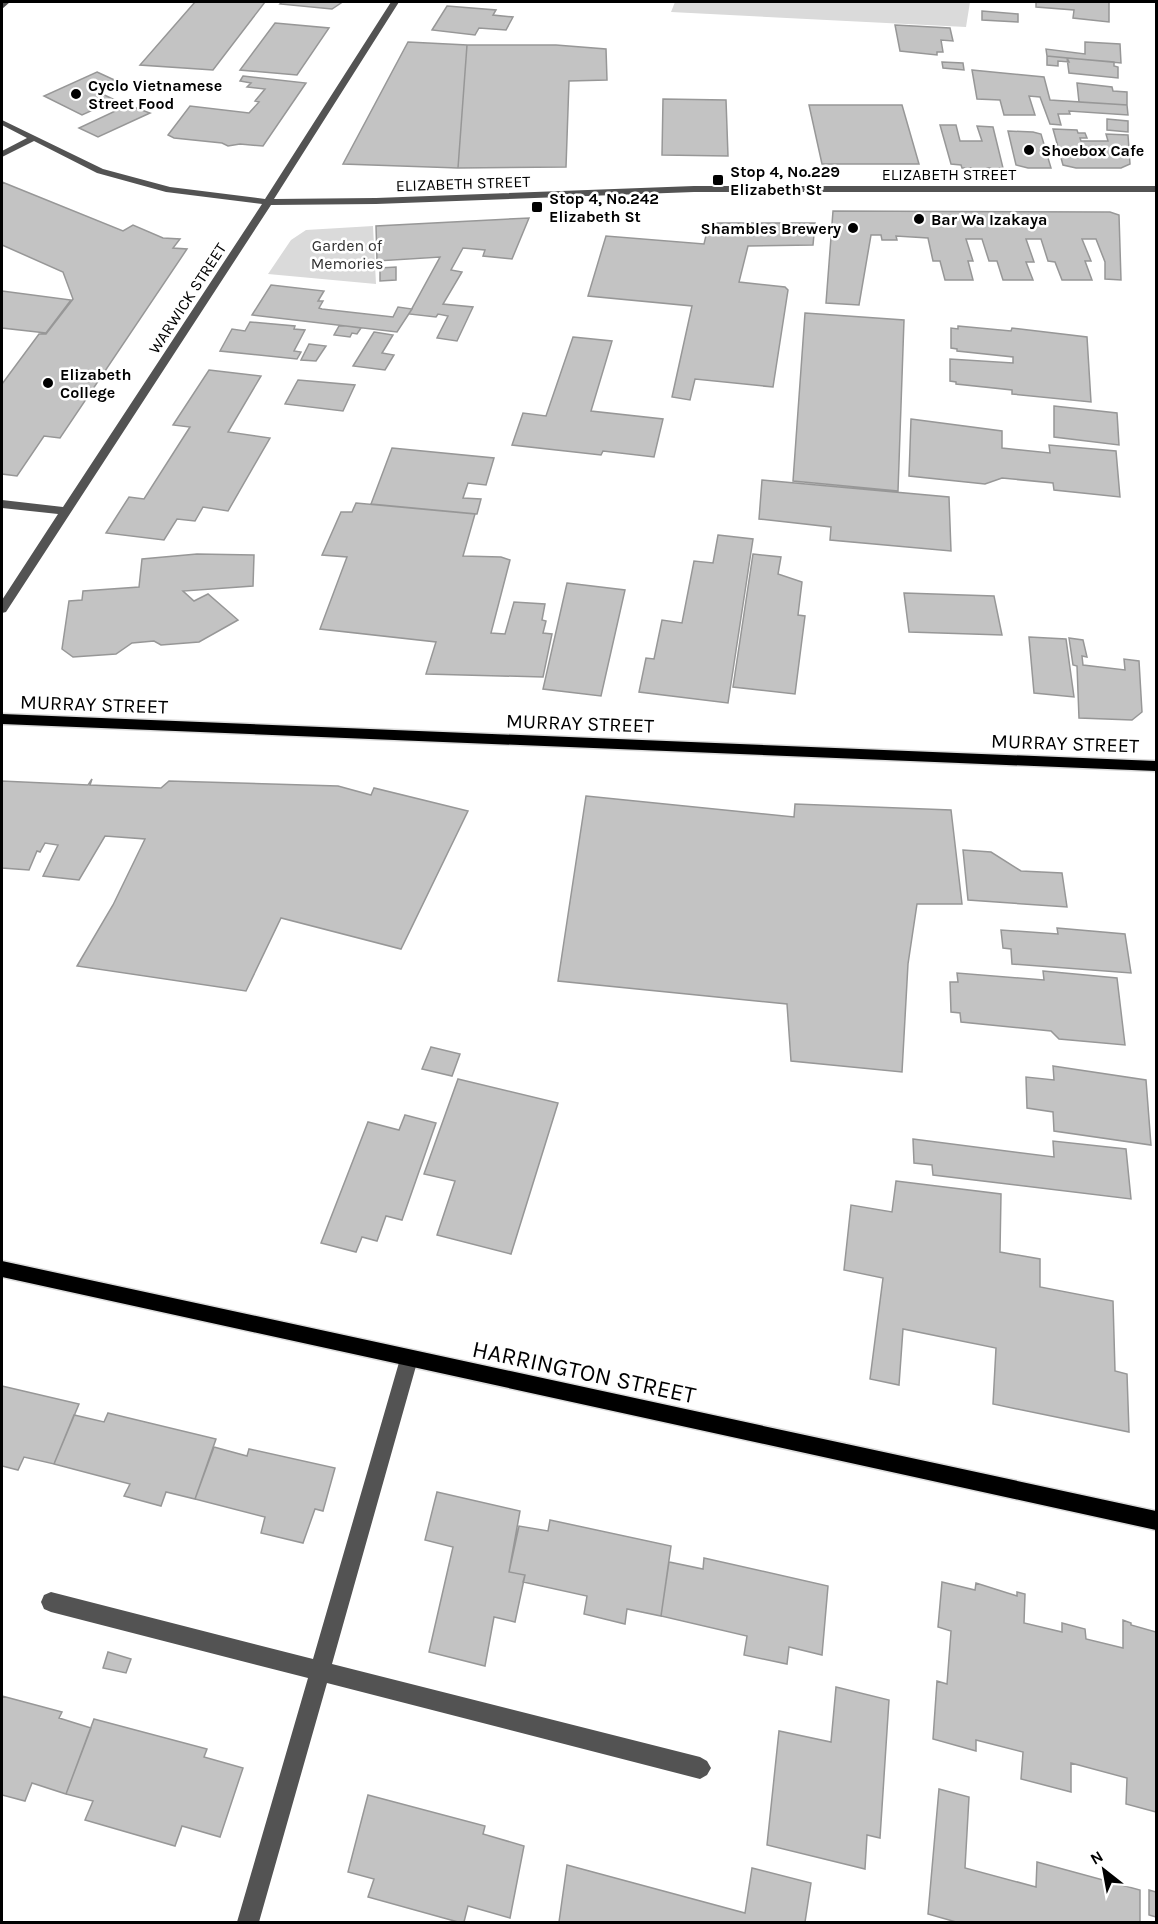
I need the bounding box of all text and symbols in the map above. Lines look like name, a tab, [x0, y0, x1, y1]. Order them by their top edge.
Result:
place label: Cyclo Vietnamese Street Food	[88, 76, 222, 113]
marker: Cyclo Vietnamese Street Food	[69, 87, 83, 101]
place label: Shoebox Cafe	[1041, 141, 1144, 160]
marker: Shoebox Cafe	[1022, 143, 1036, 157]
place label: Stop 4, No.229 Elizabeth St	[730, 162, 840, 199]
street label: ELIZABETH STREET	[882, 165, 1016, 184]
street label: ELIZABETH STREET	[395, 172, 531, 195]
marker: Stop 4, No.229 Elizabeth St	[711, 173, 725, 187]
place label: Stop 4, No.242 Elizabeth St	[549, 189, 659, 226]
marker: Stop 4, No.242 Elizabeth St	[530, 200, 544, 214]
place label: Bar Wa Izakaya	[931, 210, 1047, 229]
marker: Bar Wa Izakaya	[912, 212, 926, 226]
place label: Shambles Brewery	[701, 219, 841, 238]
marker: Shambles Brewery	[846, 221, 860, 235]
park label: Garden of Memories	[311, 236, 383, 273]
street label: WARWICK STREET	[144, 239, 230, 357]
place label: Elizabeth College	[60, 365, 131, 402]
marker: Elizabeth College	[41, 376, 55, 390]
street label: MURRAY STREET	[20, 690, 168, 719]
street label: MURRAY STREET	[506, 709, 654, 738]
street label: MURRAY STREET	[991, 729, 1139, 758]
street label: HARRINGTON STREET	[470, 1335, 698, 1409]
north arrow	[1074, 1840, 1134, 1900]
text: N	[1087, 1846, 1106, 1869]

